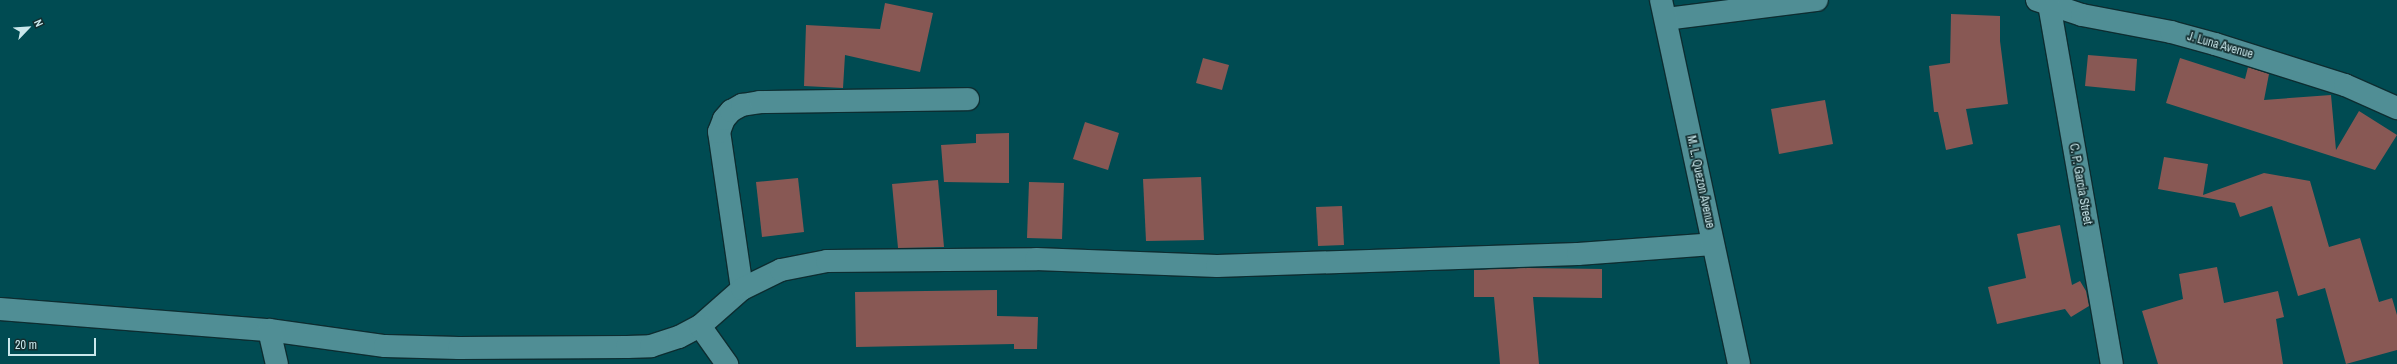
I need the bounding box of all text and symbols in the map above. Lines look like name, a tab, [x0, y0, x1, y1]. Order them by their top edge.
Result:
north arrow	[8, 8, 48, 48]
text: N	[31, 17, 47, 29]
street label: J. Luna Avenue	[2185, 30, 2255, 62]
street label: M. L. Quezon Avenue	[1683, 134, 1717, 230]
street label: C. P. Garcia Street	[2066, 142, 2094, 226]
scale bar	[10, 330, 98, 356]
text: 20 m	[15, 337, 37, 353]

